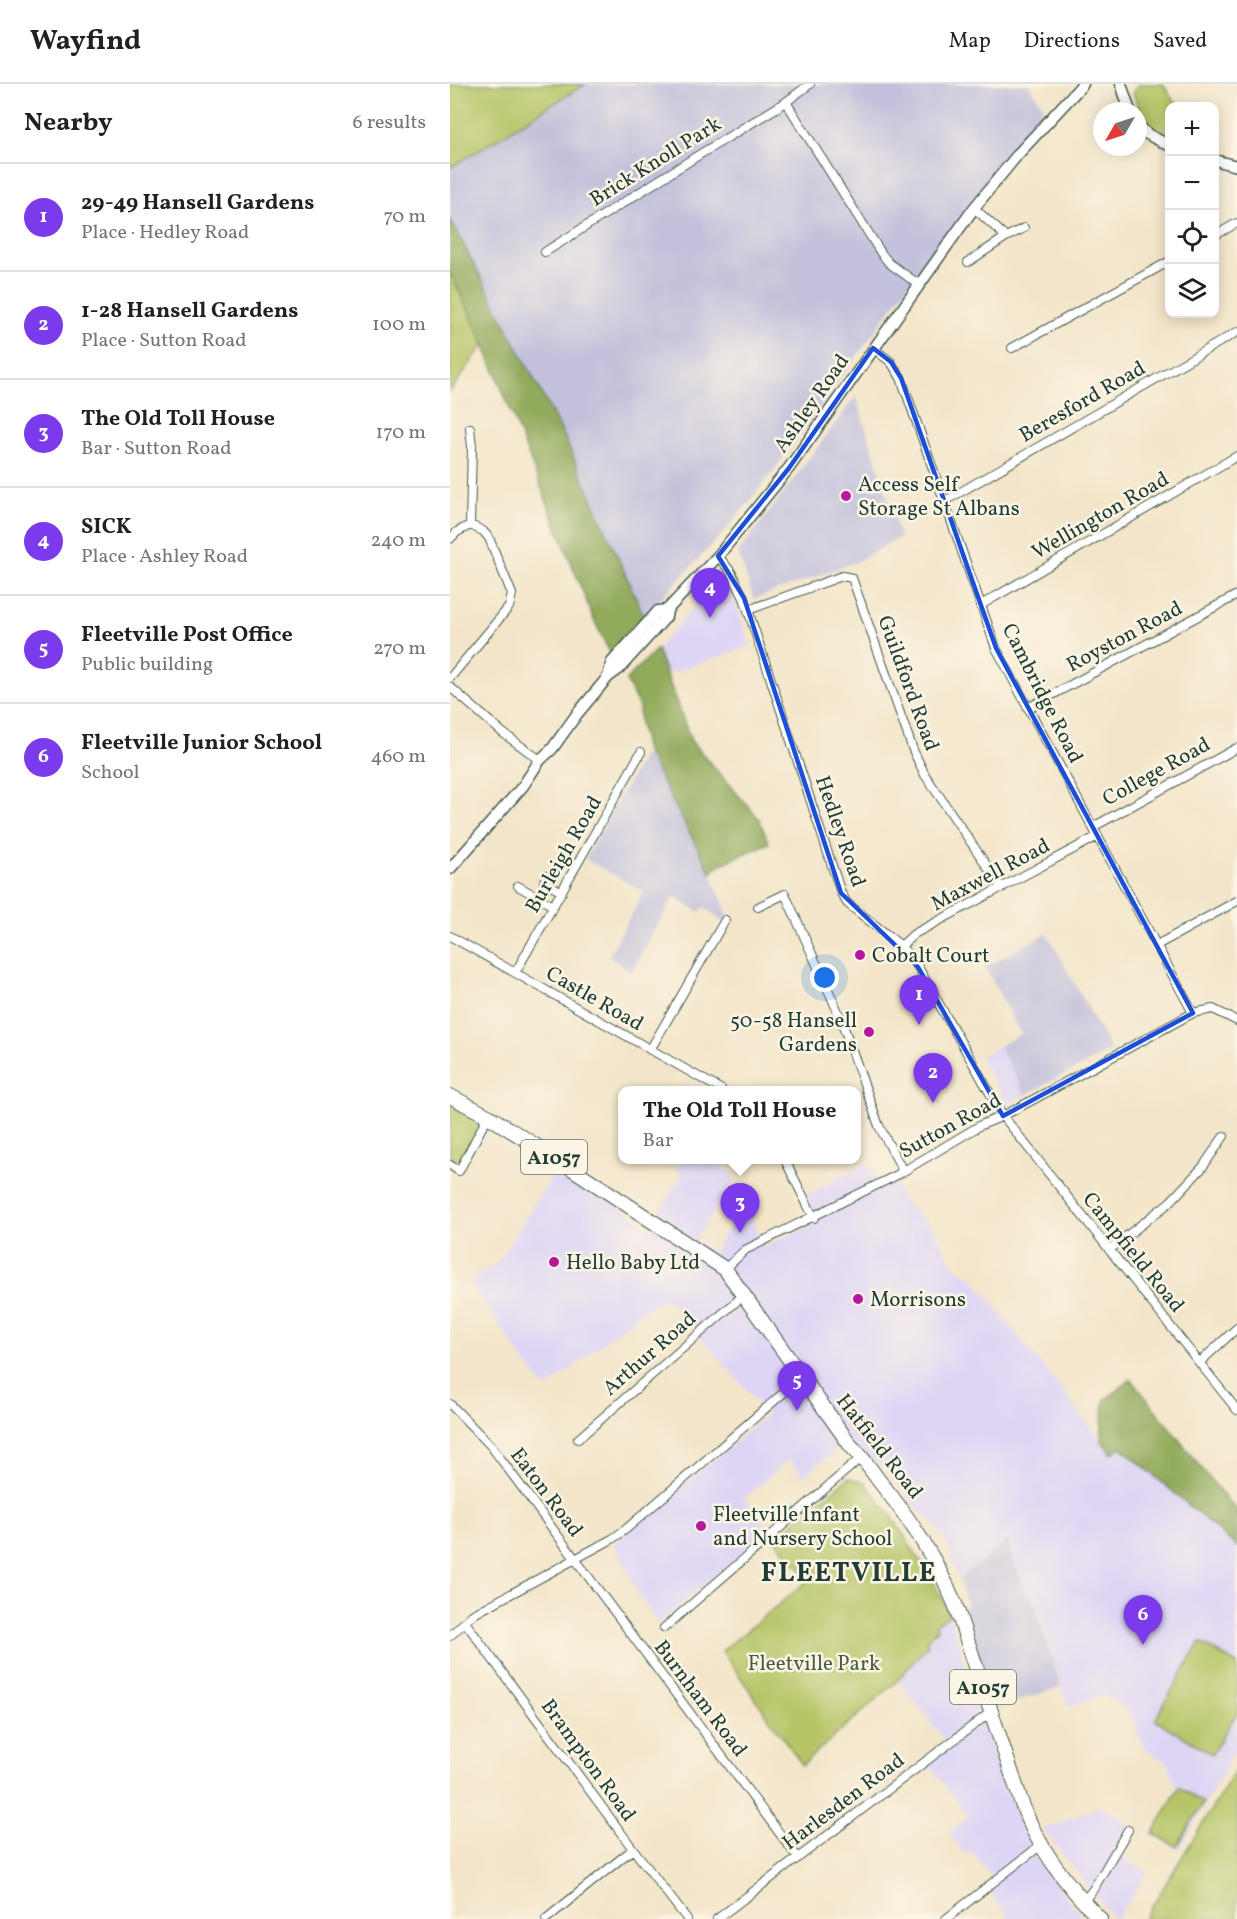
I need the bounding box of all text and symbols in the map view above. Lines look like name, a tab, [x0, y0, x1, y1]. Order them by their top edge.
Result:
text: Wayfind	[30, 22, 141, 61]
text: Map	[949, 27, 991, 56]
text: Directions	[1024, 27, 1120, 56]
text: Saved	[1153, 27, 1207, 56]
north arrow	[1093, 102, 1147, 156]
map controls	[1165, 102, 1219, 318]
button: +	[1165, 102, 1219, 156]
text: Nearby	[24, 105, 113, 141]
text: 6 results	[353, 109, 426, 137]
street label: Brick Knoll Park	[584, 110, 728, 214]
button: −	[1165, 156, 1219, 210]
text: 29-49 Hansell Gardens	[81, 188, 314, 219]
text: 1	[39, 203, 48, 231]
text: 70 m	[383, 203, 426, 231]
button: locate	[1165, 210, 1219, 264]
text: Place · Hedley Road	[81, 219, 249, 247]
button: layers	[1165, 264, 1219, 318]
text: 1-28 Hansell Gardens	[81, 296, 298, 327]
text: 2	[38, 311, 49, 339]
text: 100 m	[372, 311, 426, 339]
text: Place · Sutton Road	[81, 327, 247, 355]
street label: Ashley Road	[767, 349, 857, 459]
street label: Beresford Road	[1014, 354, 1151, 450]
text: The Old Toll House	[81, 404, 275, 435]
text: 3	[38, 419, 49, 447]
text: 170 m	[376, 419, 426, 447]
text: Bar · Sutton Road	[81, 435, 231, 463]
street label: Wellington Road	[1027, 465, 1175, 567]
place label: Access Self Storage St Albans	[858, 471, 1020, 524]
marker: Access Self Storage St Albans	[839, 489, 853, 503]
text: SICK	[81, 512, 132, 543]
text: 4	[37, 527, 50, 555]
text: 240 m	[371, 527, 426, 555]
text: Place · Ashley Road	[81, 543, 248, 571]
pin: 4	[690, 568, 730, 618]
street label: Royston Road	[1061, 595, 1188, 680]
street label: Guildford Road	[870, 612, 946, 755]
street label: Cambridge Road	[994, 619, 1089, 769]
text: Fleetville Post Office	[81, 620, 293, 651]
text: 5	[39, 635, 48, 663]
text: 270 m	[373, 635, 426, 663]
text: Public building	[81, 651, 213, 679]
text: Fleetville Junior School	[81, 728, 322, 759]
street label: College Road	[1097, 731, 1216, 814]
text: 6	[38, 743, 49, 771]
text: 460 m	[370, 743, 426, 771]
text: School	[81, 759, 139, 787]
street label: Hedley Road	[807, 772, 872, 891]
street label: Burleigh Road	[519, 791, 610, 919]
street label: Maxwell Road	[926, 832, 1055, 919]
place label: Cobalt Court	[872, 942, 989, 971]
marker: Cobalt Court	[853, 948, 867, 962]
street label: Castle Road	[540, 960, 648, 1039]
your location	[810, 963, 839, 992]
pin: 1	[900, 976, 938, 1025]
place label: 50-58 Hansell Gardens	[730, 1007, 857, 1060]
marker: 50-58 Hansell Gardens	[862, 1025, 876, 1039]
pin: 2	[914, 1054, 952, 1103]
popup	[618, 1086, 861, 1164]
street label: Sutton Road	[894, 1086, 1007, 1166]
text: The Old Toll House	[643, 1096, 836, 1127]
text: Bar	[643, 1127, 673, 1155]
road number: A1057	[521, 1140, 587, 1174]
pin: 3	[720, 1184, 760, 1233]
street label: Campfield Road	[1075, 1186, 1191, 1319]
place label: Hello Baby Ltd	[566, 1249, 700, 1278]
marker: Hello Baby Ltd	[547, 1255, 561, 1269]
place label: Morrisons	[870, 1286, 966, 1315]
marker: Morrisons	[851, 1292, 865, 1306]
street label: Arthur Road	[597, 1305, 703, 1403]
pin: 5	[778, 1362, 816, 1411]
street label: Hatfield Road	[829, 1388, 929, 1506]
street label: Eaton Road	[503, 1442, 589, 1544]
place label: Fleetville Infant and Nursery School	[713, 1501, 892, 1554]
marker: Fleetville Infant and Nursery School	[694, 1519, 708, 1533]
district label: FLEETVILLE	[761, 1555, 937, 1593]
pin: 6	[1124, 1596, 1162, 1645]
street label: Burnham Road	[646, 1634, 753, 1763]
park label: Fleetville Park	[748, 1650, 881, 1679]
road number: A1057	[950, 1670, 1016, 1704]
street label: Brampton Road	[533, 1694, 642, 1828]
street label: Harlesden Road	[777, 1747, 911, 1858]

